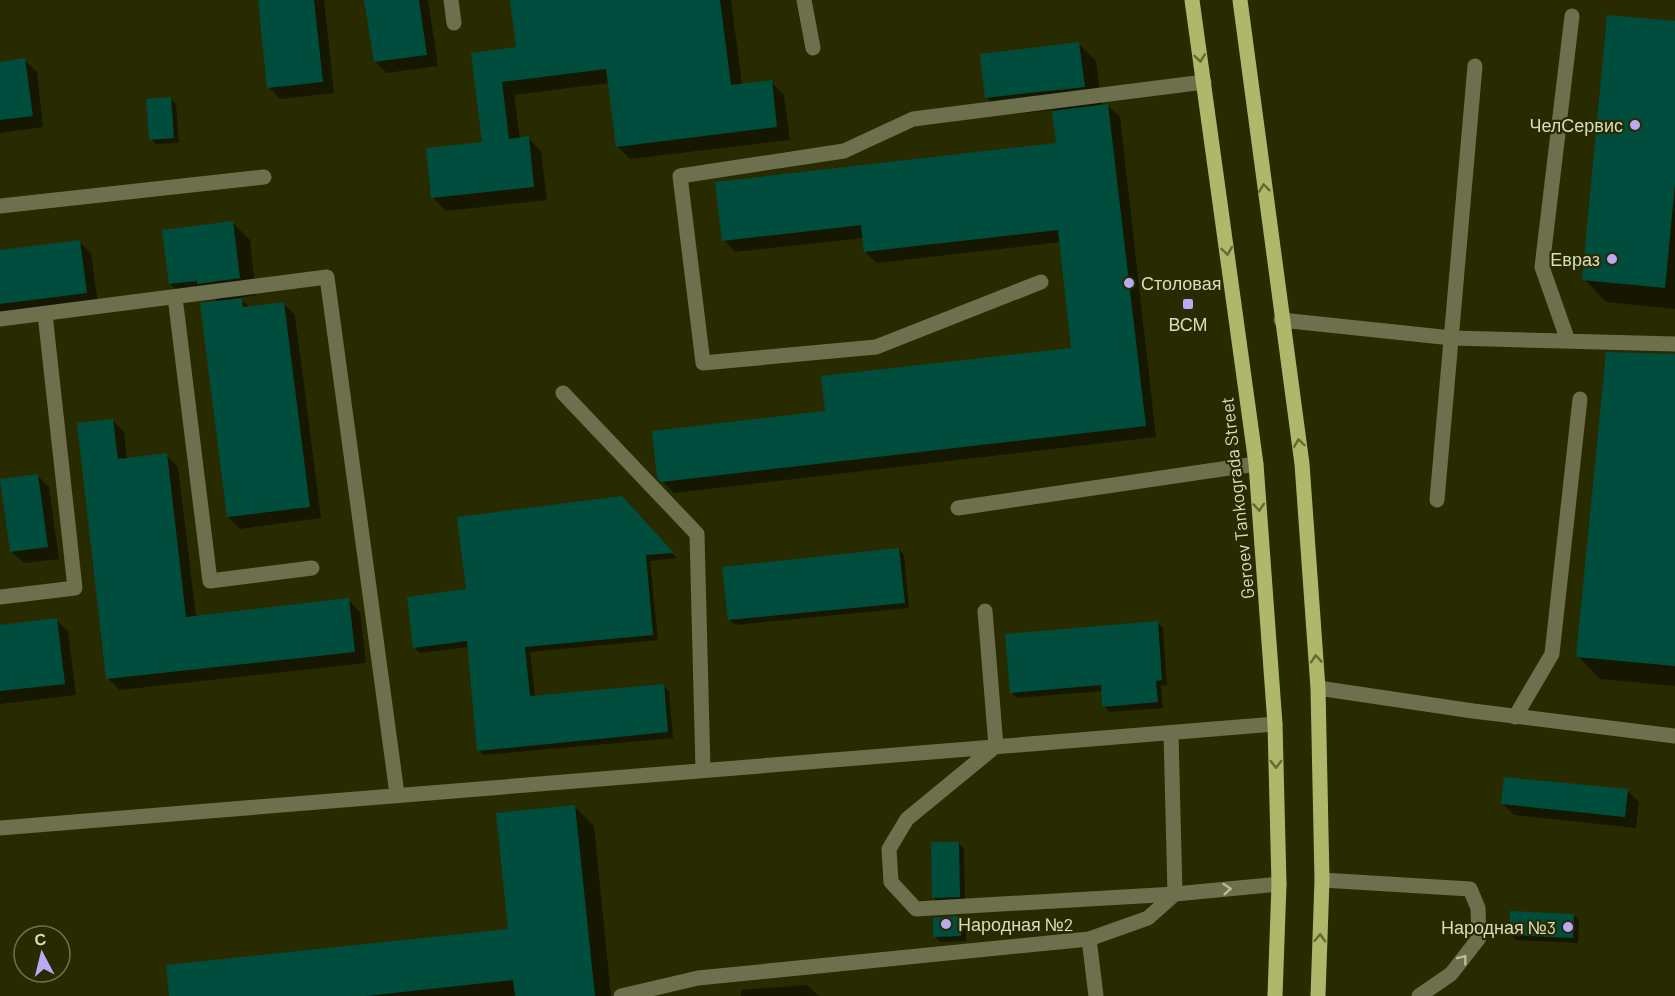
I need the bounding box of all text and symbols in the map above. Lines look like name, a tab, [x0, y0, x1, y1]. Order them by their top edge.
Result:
one-way arrow	[1194, 53, 1206, 63]
place label: ЧелСервис	[1529, 114, 1623, 136]
marker: ЧелСервис	[1628, 118, 1642, 132]
one-way arrow	[1258, 183, 1270, 192]
one-way arrow	[1220, 247, 1232, 256]
place label: Евраз	[1550, 248, 1600, 270]
marker: Евраз	[1605, 252, 1619, 266]
place label: Столовая	[1141, 272, 1222, 294]
marker: Столовая	[1122, 276, 1136, 290]
marker: ВСМ	[1181, 297, 1195, 311]
place label: ВСМ	[1168, 313, 1208, 335]
street label: Geroev Tankograda Street	[1215, 396, 1259, 600]
one-way arrow	[1293, 439, 1305, 448]
one-way arrow	[1252, 502, 1265, 512]
one-way arrow	[1310, 654, 1323, 663]
one-way arrow	[1270, 760, 1283, 769]
one-way arrow	[1223, 883, 1232, 896]
place label: Народная №2	[958, 913, 1073, 935]
place label: Народная №3	[1441, 916, 1556, 938]
marker: Народная №2	[939, 917, 953, 931]
marker: Народная №3	[1561, 920, 1575, 934]
north arrow	[12, 924, 72, 984]
text: С	[33, 928, 47, 949]
one-way arrow	[1313, 933, 1326, 942]
one-way arrow	[1456, 955, 1467, 966]

